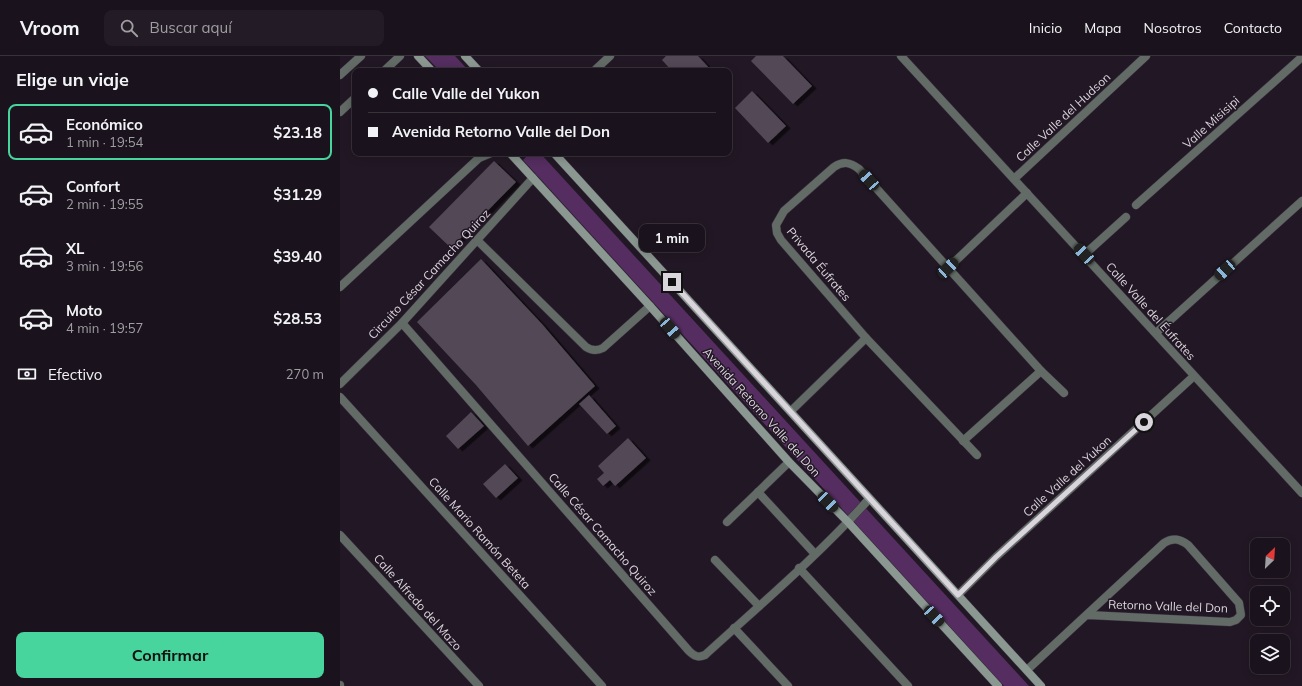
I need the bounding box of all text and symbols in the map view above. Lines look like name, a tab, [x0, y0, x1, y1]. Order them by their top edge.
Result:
search box	[104, 10, 384, 46]
text: Vroom	[20, 16, 80, 40]
icon: search	[118, 17, 140, 39]
text: Buscar aquí	[150, 18, 232, 37]
text: Inicio	[1029, 19, 1062, 37]
text: Mapa	[1084, 19, 1122, 37]
text: Nosotros	[1144, 19, 1202, 37]
text: Contacto	[1224, 19, 1282, 37]
text: Elige un viaje	[16, 68, 129, 91]
street label: Calle Valle del Hudson	[1013, 69, 1113, 165]
text: Calle Valle del Yukon	[392, 84, 540, 103]
street label: Valle Misisipi	[1180, 93, 1243, 151]
icon: car	[18, 114, 54, 150]
text: Económico	[66, 115, 143, 134]
text: Avenida Retorno Valle del Don	[392, 122, 610, 141]
text: $23.18	[273, 123, 322, 142]
text: 1 min · 19:54	[66, 134, 143, 150]
car	[857, 167, 881, 193]
icon: car	[18, 176, 54, 212]
text: Confort	[66, 177, 120, 196]
text: $31.29	[273, 185, 322, 204]
text: 2 min · 19:55	[66, 196, 143, 212]
street label: Circuito César Camacho Quiroz	[365, 206, 493, 342]
callout: 1 min	[639, 224, 705, 252]
street label: Privada Éufrates	[784, 224, 854, 304]
text: 1 min	[655, 230, 689, 246]
icon: car	[18, 238, 54, 274]
text: XL	[66, 239, 84, 258]
car	[1071, 241, 1097, 267]
text: $39.40	[273, 247, 322, 266]
car	[935, 255, 961, 281]
text: 3 min · 19:56	[66, 258, 143, 274]
car	[1212, 258, 1238, 282]
street label: Calle Valle del Éufrates	[1103, 259, 1199, 363]
route end	[663, 273, 681, 291]
icon: car	[18, 300, 54, 336]
text: Moto	[66, 301, 102, 320]
text: $28.53	[273, 309, 322, 328]
car	[658, 315, 682, 341]
text: 4 min · 19:57	[66, 320, 143, 336]
street label: Avenida Retorno Valle del Don	[700, 344, 824, 480]
icon: cash	[16, 363, 38, 385]
text: Efectivo	[48, 365, 102, 384]
text: 270 m	[286, 366, 324, 382]
route start	[1135, 413, 1153, 431]
street label: Calle Valle del Yukon	[1020, 432, 1114, 520]
street label: Calle César Camacho Quiroz	[546, 470, 660, 598]
street label: Calle Mario Ramón Beteta	[426, 474, 534, 592]
car	[815, 489, 841, 515]
north arrow	[1250, 538, 1290, 578]
map controls	[1250, 538, 1290, 674]
street label: Calle Alfredo del Mazo	[371, 551, 465, 653]
button: locate	[1250, 586, 1290, 626]
street label: Retorno Valle del Don	[1108, 596, 1228, 616]
car	[921, 603, 947, 629]
button: Confirmar	[16, 632, 324, 678]
button: layers	[1250, 634, 1290, 674]

